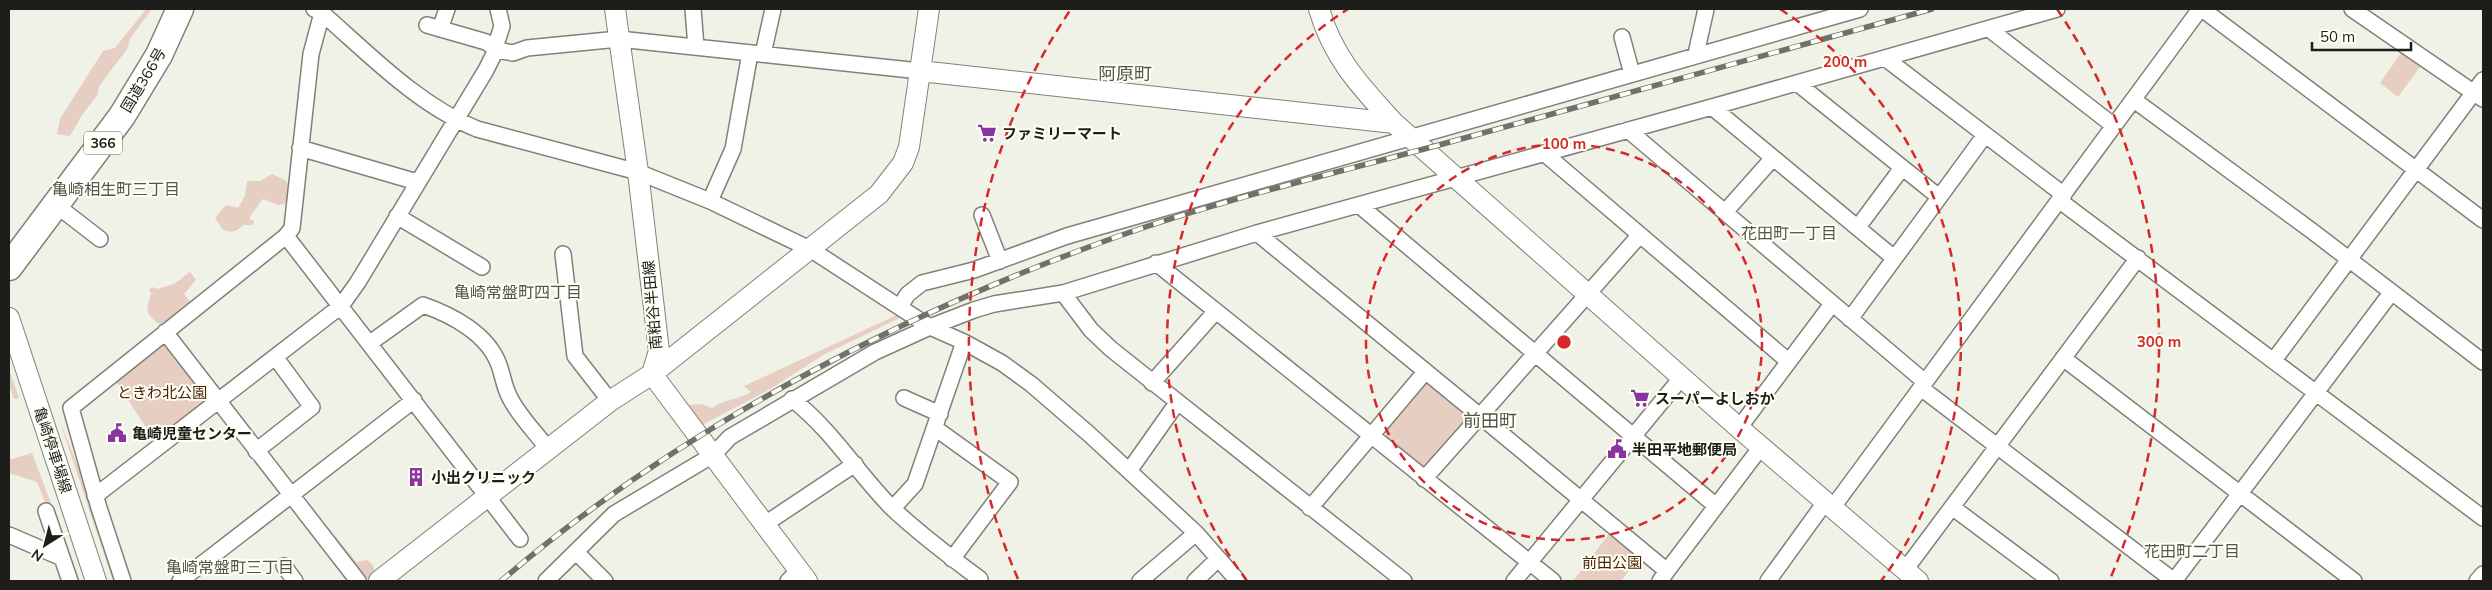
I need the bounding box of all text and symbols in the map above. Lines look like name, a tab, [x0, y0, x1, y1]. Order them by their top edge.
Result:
scale bar	[2312, 20, 2411, 52]
text: 50 m	[2320, 27, 2355, 46]
street label: 国道366号	[116, 44, 170, 116]
text: 200 m	[1823, 52, 1867, 71]
district label: 阿原町	[1098, 62, 1152, 85]
supermarket icon: ファミリーマート	[976, 122, 998, 144]
place label: ファミリーマート	[1002, 124, 1122, 143]
road number: 366	[84, 132, 122, 154]
text: 100 m	[1542, 134, 1586, 153]
district label: 亀崎相生町三丁目	[52, 179, 180, 199]
district label: 花田町一丁目	[1741, 223, 1837, 243]
street label: 南粕谷半田線	[639, 259, 665, 351]
district label: 亀崎常盤町四丁目	[454, 282, 582, 302]
text: 300 m	[2137, 332, 2181, 351]
centre of rings	[1555, 333, 1573, 351]
park label: ときわ北公園	[117, 383, 207, 402]
supermarket icon: スーパーよしおか	[1629, 387, 1651, 409]
place label: スーパーよしおか	[1655, 389, 1775, 408]
street label: 亀崎停車場線	[30, 404, 76, 496]
district label: 前田町	[1463, 409, 1517, 432]
public building icon: 亀崎児童センター	[106, 422, 128, 444]
place label: 亀崎児童センター	[132, 424, 252, 443]
public building icon: 半田平地郵便局	[1606, 438, 1628, 460]
place label: 半田平地郵便局	[1632, 440, 1737, 459]
building icon: 小出クリニック	[405, 466, 427, 488]
place label: 小出クリニック	[431, 468, 536, 487]
north arrow	[20, 520, 70, 570]
district label: 花田町二丁目	[2144, 541, 2240, 561]
text: N	[28, 545, 47, 566]
park label: 前田公園	[1582, 553, 1642, 572]
district label: 亀崎常盤町三丁目	[166, 557, 294, 577]

